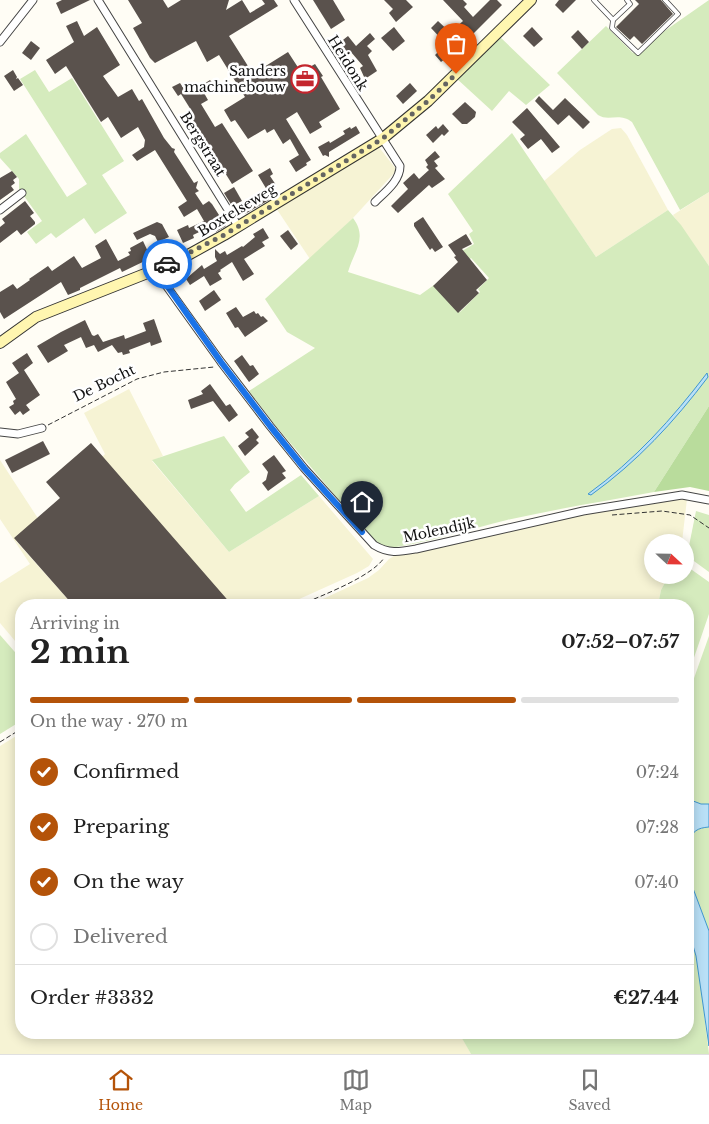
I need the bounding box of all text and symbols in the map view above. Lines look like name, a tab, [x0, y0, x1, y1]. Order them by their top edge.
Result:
pin	[435, 23, 477, 74]
icon: bag	[442, 30, 470, 58]
street label: Heidonk	[324, 32, 372, 94]
place label: Sanders machinebouw	[184, 62, 286, 96]
office icon: Sanders machinebouw	[290, 64, 320, 94]
street label: Bergstraat	[176, 108, 230, 180]
street label: Boxtelseweg	[195, 179, 280, 240]
courier	[142, 239, 192, 289]
icon: car	[153, 250, 181, 278]
street label: De Bocht	[70, 360, 139, 406]
pin	[341, 481, 383, 532]
icon: home	[348, 488, 376, 516]
street label: Molendijk	[401, 513, 477, 546]
north arrow	[644, 534, 694, 584]
map controls	[644, 534, 694, 584]
text: Arriving in	[30, 613, 120, 633]
text: 07:52–07:57	[561, 630, 679, 653]
text: 2 min	[30, 632, 130, 672]
text: On the way · 270 m	[30, 711, 188, 731]
icon: check	[30, 758, 58, 786]
text: Confirmed	[73, 760, 179, 783]
text: 07:24	[636, 762, 679, 782]
icon: check	[30, 813, 58, 841]
text: Preparing	[73, 815, 169, 838]
text: 07:28	[635, 817, 679, 837]
icon: check	[30, 868, 58, 896]
text: On the way	[73, 870, 184, 893]
text: 07:40	[634, 872, 679, 892]
text: Delivered	[73, 925, 168, 948]
text: Order #3332	[30, 986, 154, 1009]
text: €27.44	[613, 986, 679, 1009]
tab: Home	[98, 1066, 143, 1114]
tab: Map	[340, 1066, 372, 1114]
tab: Saved	[569, 1066, 611, 1114]

